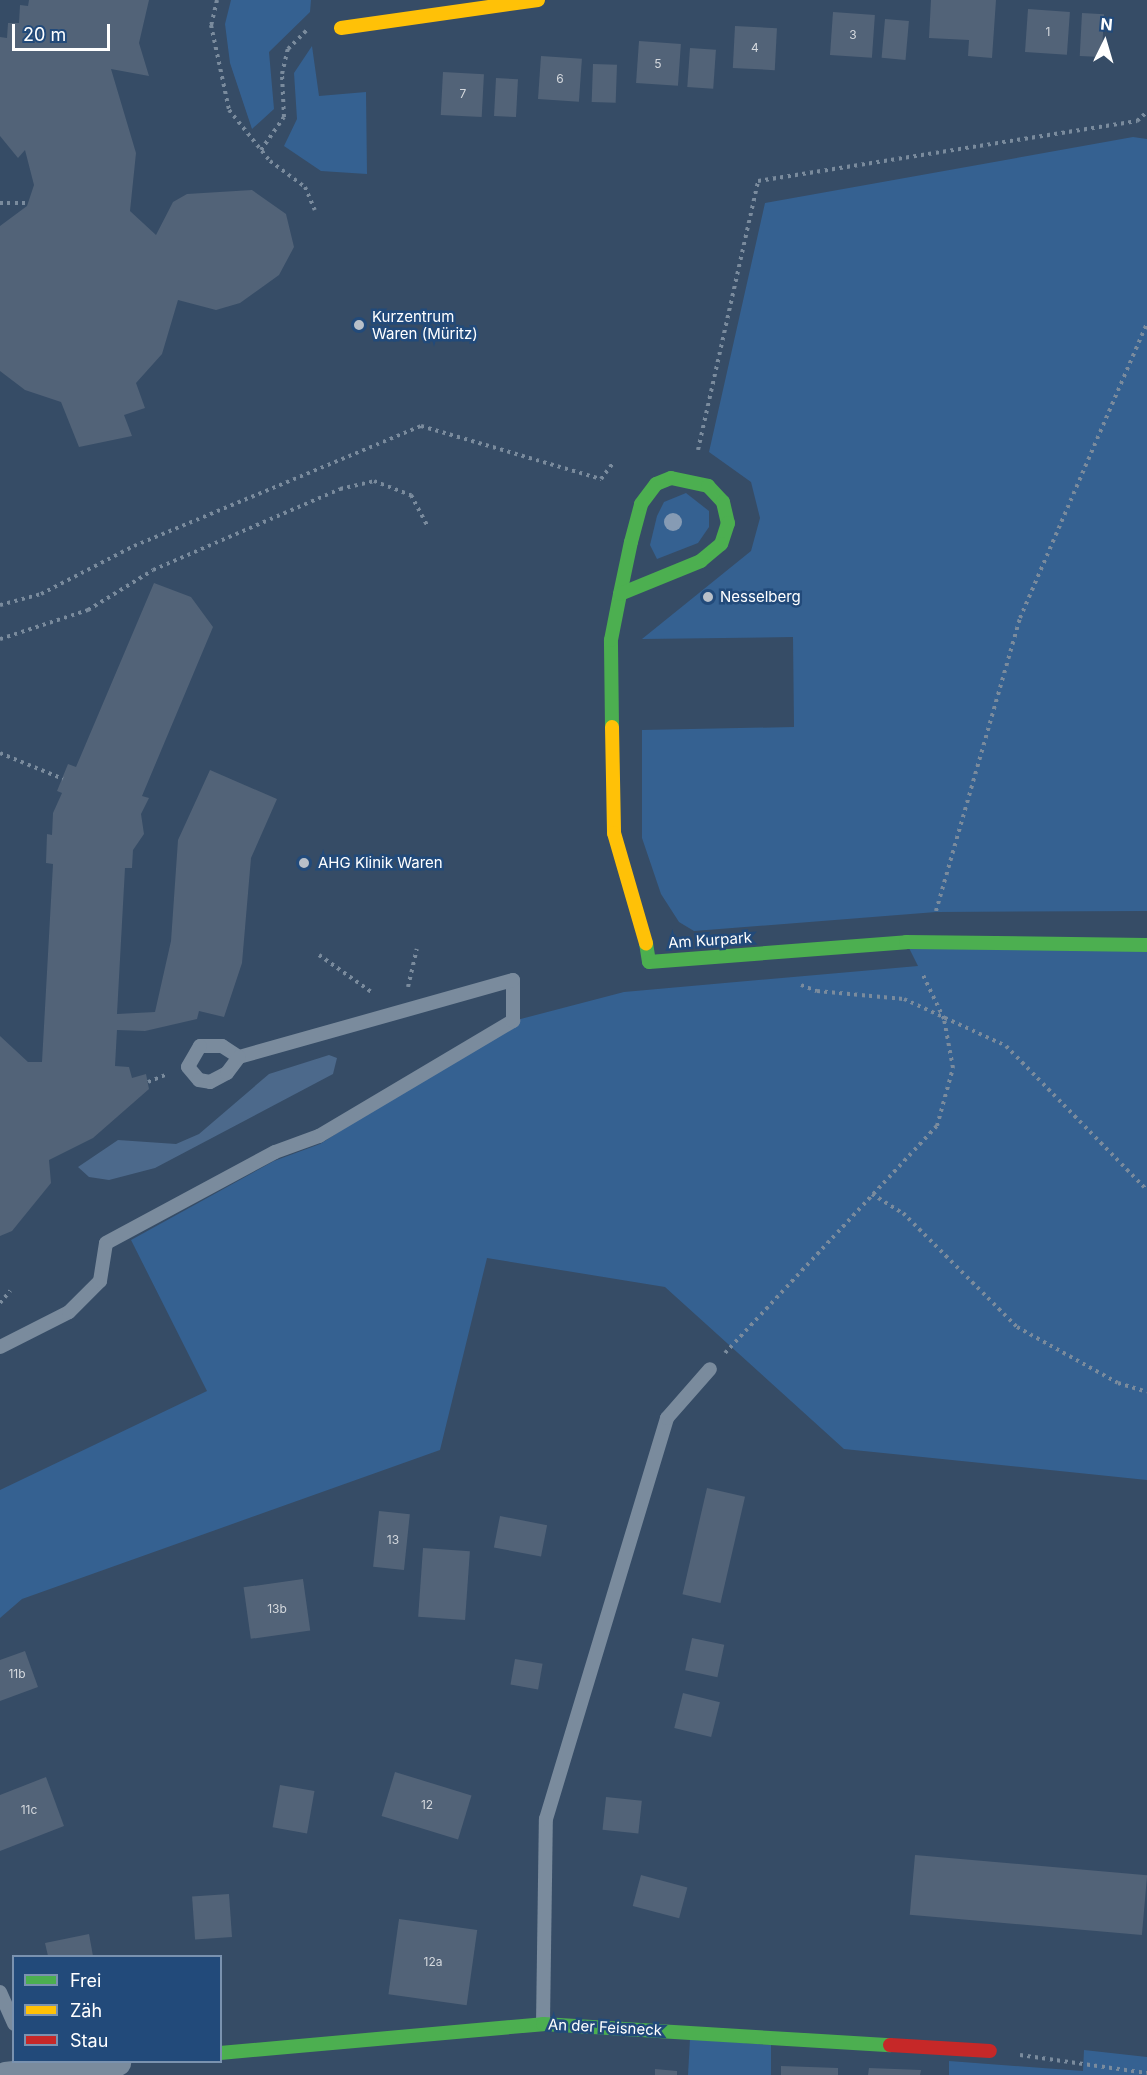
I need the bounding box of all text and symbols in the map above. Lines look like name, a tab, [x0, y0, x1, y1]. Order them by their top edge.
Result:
scale bar	[15, 12, 112, 50]
north arrow	[1075, 12, 1135, 72]
text: N	[1100, 14, 1114, 35]
text: 20 m	[23, 24, 66, 45]
house number: 1	[1046, 25, 1050, 39]
house number: 3	[849, 28, 857, 42]
house number: 4	[751, 41, 759, 55]
house number: 5	[654, 57, 662, 71]
house number: 6	[556, 72, 564, 86]
house number: 7	[460, 87, 466, 101]
place label: Kurzentrum Waren (Müritz)	[372, 307, 478, 342]
marker: Kurzentrum Waren (Müritz)	[350, 316, 368, 334]
place label: Nesselberg	[720, 588, 801, 606]
marker: Nesselberg	[701, 590, 715, 604]
marker: AHG Klinik Waren	[295, 854, 313, 872]
place label: AHG Klinik Waren	[318, 854, 443, 872]
street label: Am Kurpark	[668, 928, 752, 952]
house number: 13	[387, 1533, 399, 1547]
house number: 13b	[267, 1602, 287, 1616]
house number: 11b	[8, 1667, 26, 1681]
house number: 12	[421, 1798, 433, 1812]
house number: 11c	[21, 1803, 37, 1817]
legend	[12, 1955, 222, 2063]
house number: 12a	[424, 1955, 442, 1969]
text: Frei	[70, 1970, 101, 1991]
text: Zäh	[70, 2000, 102, 2021]
street label: An der Feisneck	[548, 2015, 662, 2039]
text: Stau	[70, 2030, 108, 2051]

